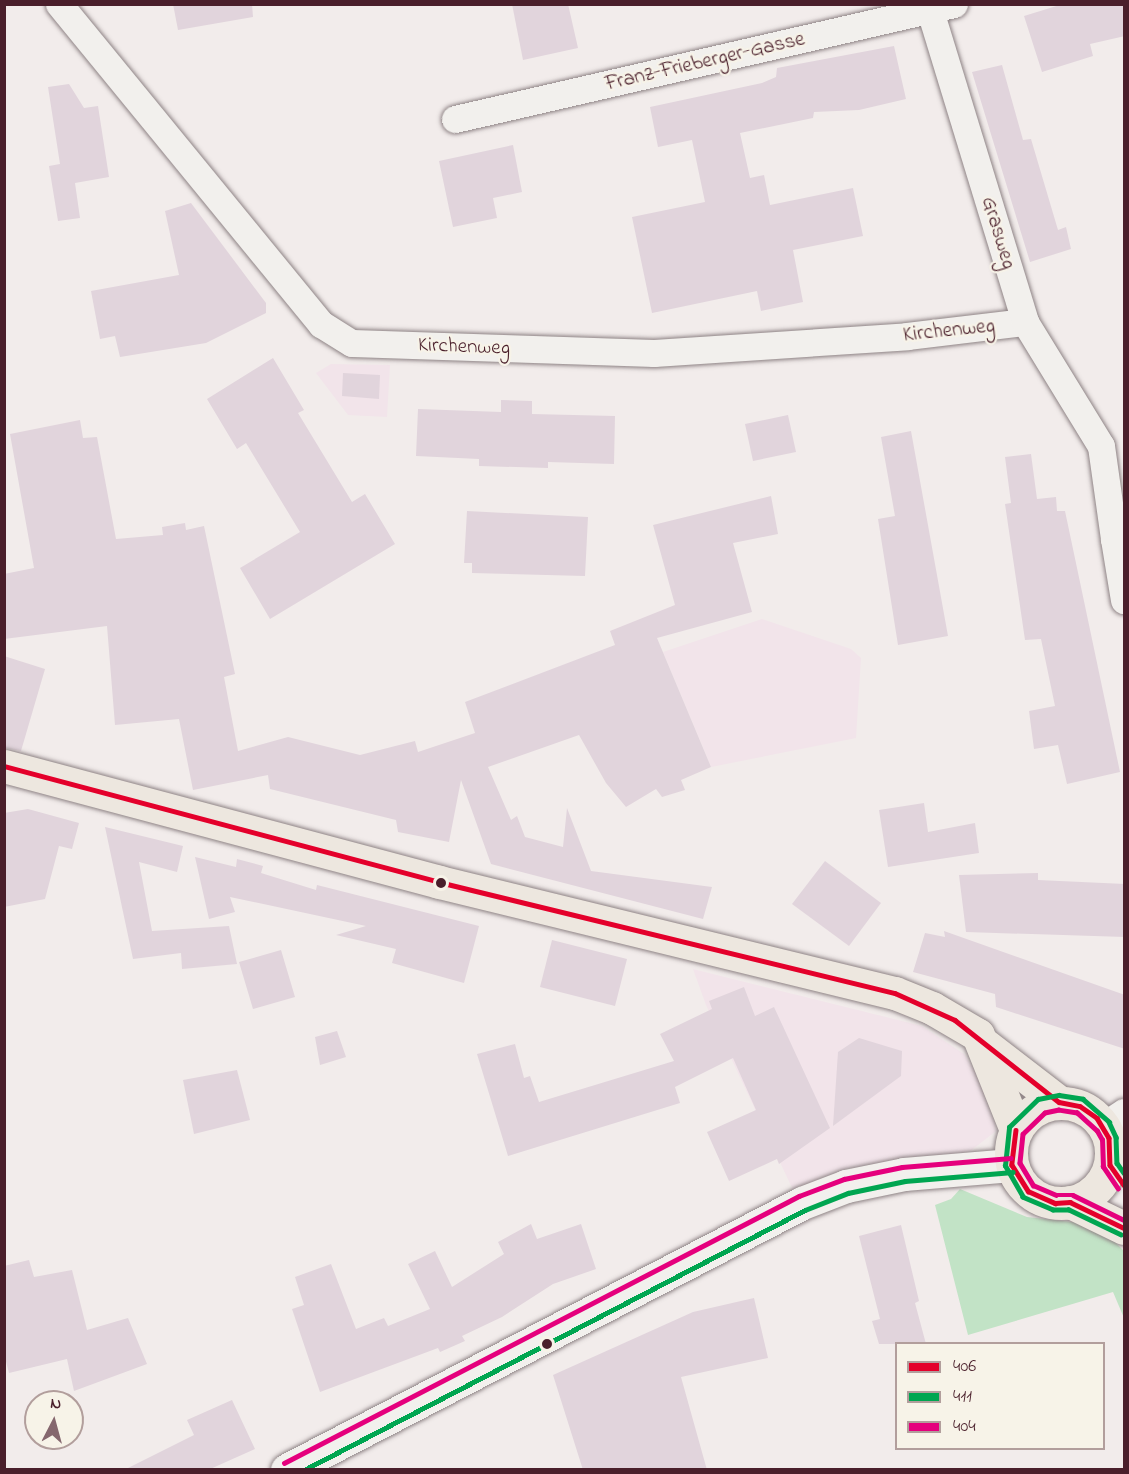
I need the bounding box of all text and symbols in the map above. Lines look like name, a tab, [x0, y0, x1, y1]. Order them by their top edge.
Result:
street label: Franz-Frieberger-Gasse	[603, 27, 807, 97]
street label: Grasweg	[975, 194, 1021, 272]
street label: Kirchenweg	[902, 314, 996, 348]
street label: Kirchenweg	[418, 333, 510, 361]
unlabelled marker	[435, 877, 447, 889]
unlabelled marker	[541, 1338, 553, 1350]
legend	[895, 1342, 1105, 1450]
text: 406	[953, 1354, 976, 1380]
text: 411	[953, 1384, 972, 1410]
north arrow	[24, 1390, 84, 1450]
text: N	[49, 1392, 62, 1417]
text: 404	[953, 1414, 976, 1440]

